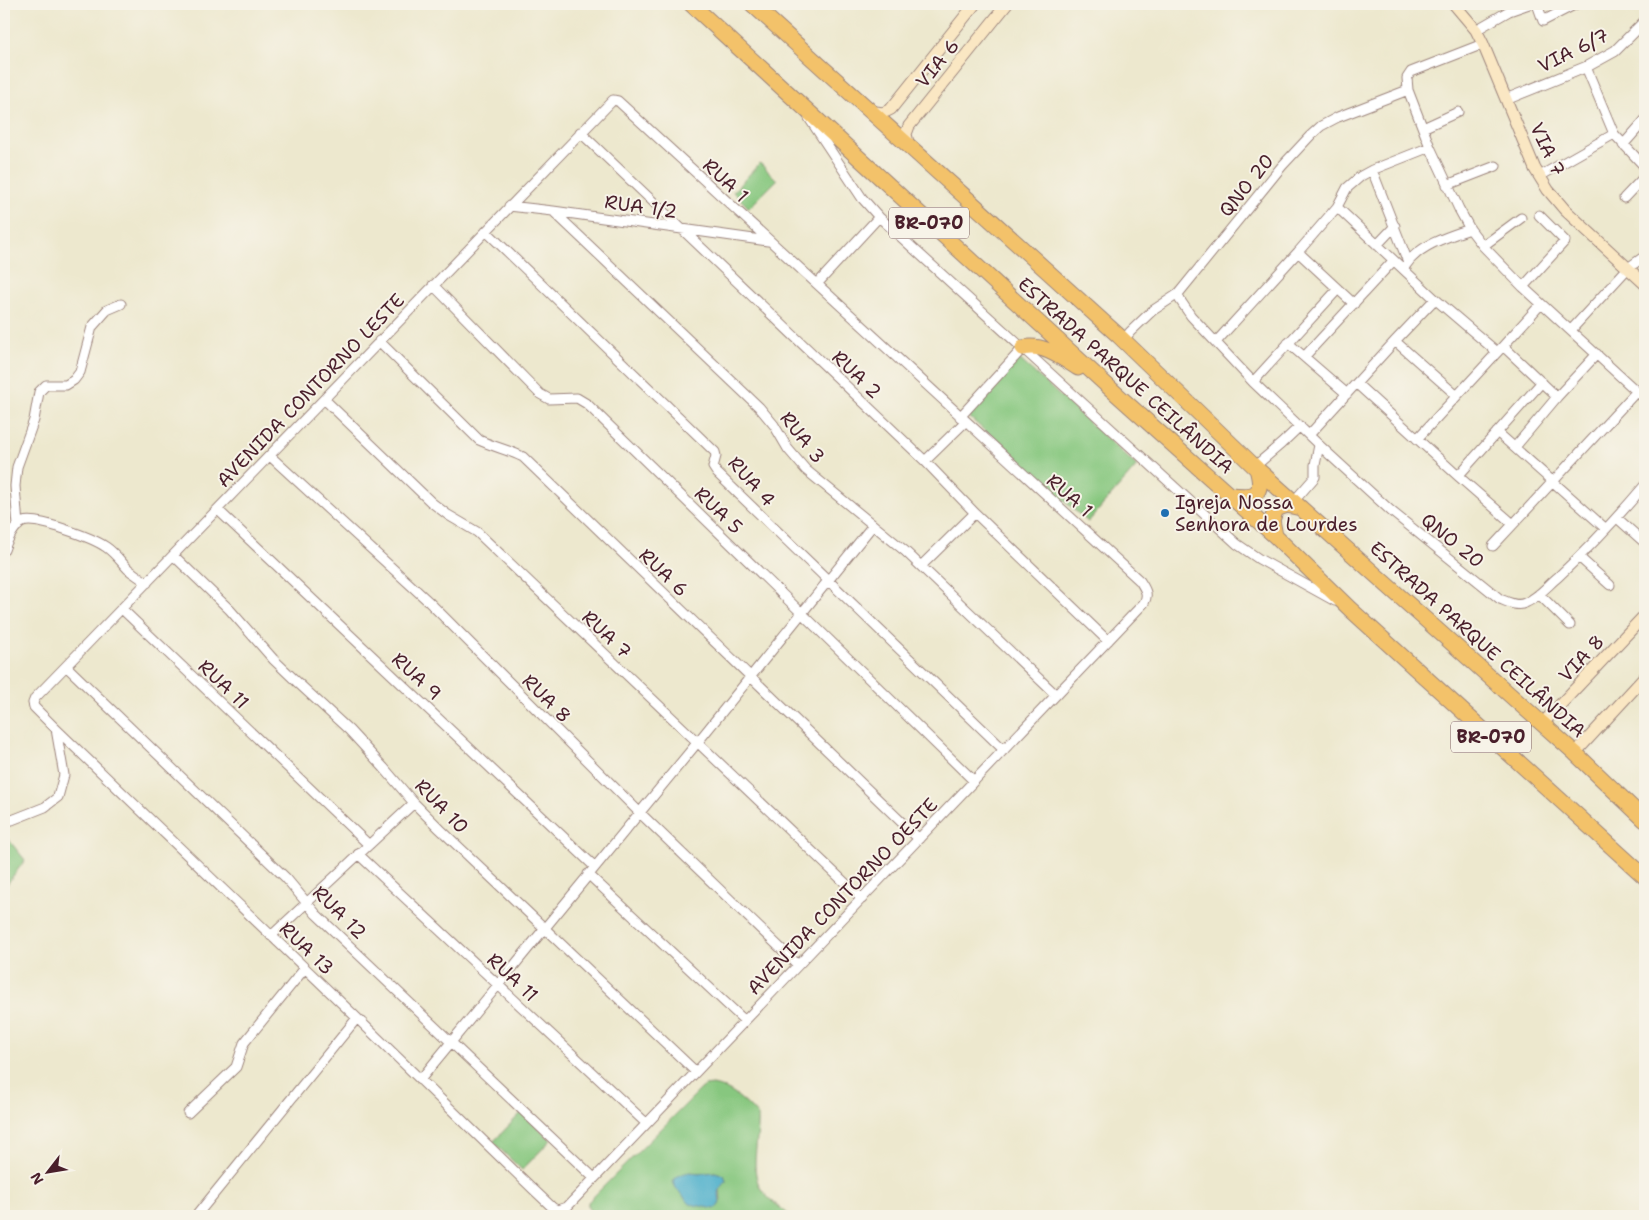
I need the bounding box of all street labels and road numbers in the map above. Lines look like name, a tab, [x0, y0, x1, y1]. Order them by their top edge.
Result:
street label: VIA 6/7	[1534, 23, 1613, 78]
street label: VIA 6	[910, 34, 965, 93]
street label: VIA 7	[1524, 118, 1571, 180]
street label: QNO 20	[1213, 149, 1279, 222]
street label: RUA 1	[697, 153, 754, 208]
street label: RUA 1/2	[603, 189, 679, 224]
road number: BR-070	[889, 208, 969, 238]
street label: ESTRADA PARQUE CEILÂNDIA	[1012, 271, 1240, 479]
street label: AVENIDA CONTORNO LESTE	[211, 288, 410, 493]
street label: RUA 2	[827, 345, 887, 404]
street label: RUA 3	[774, 406, 831, 468]
street label: RUA 4	[722, 451, 781, 512]
street label: RUA 1	[1041, 468, 1098, 523]
street label: RUA 5	[689, 481, 748, 539]
street label: QNO 20	[1416, 507, 1489, 573]
street label: ESTRADA PARQUE CEILÂNDIA	[1364, 535, 1592, 743]
street label: RUA 6	[634, 543, 694, 602]
street label: RUA 7	[577, 605, 637, 664]
street label: VIA 8	[1553, 629, 1610, 687]
street label: RUA 9	[386, 647, 447, 706]
street label: RUA 11	[193, 654, 254, 715]
street label: RUA 8	[517, 669, 576, 728]
road number: BR-070	[1451, 722, 1531, 752]
street label: RUA 10	[409, 774, 474, 839]
street label: AVENIDA CONTORNO OESTE	[742, 793, 943, 1000]
street label: RUA 12	[307, 880, 372, 945]
street label: RUA 13	[274, 916, 339, 980]
street label: RUA 11	[482, 947, 544, 1007]

